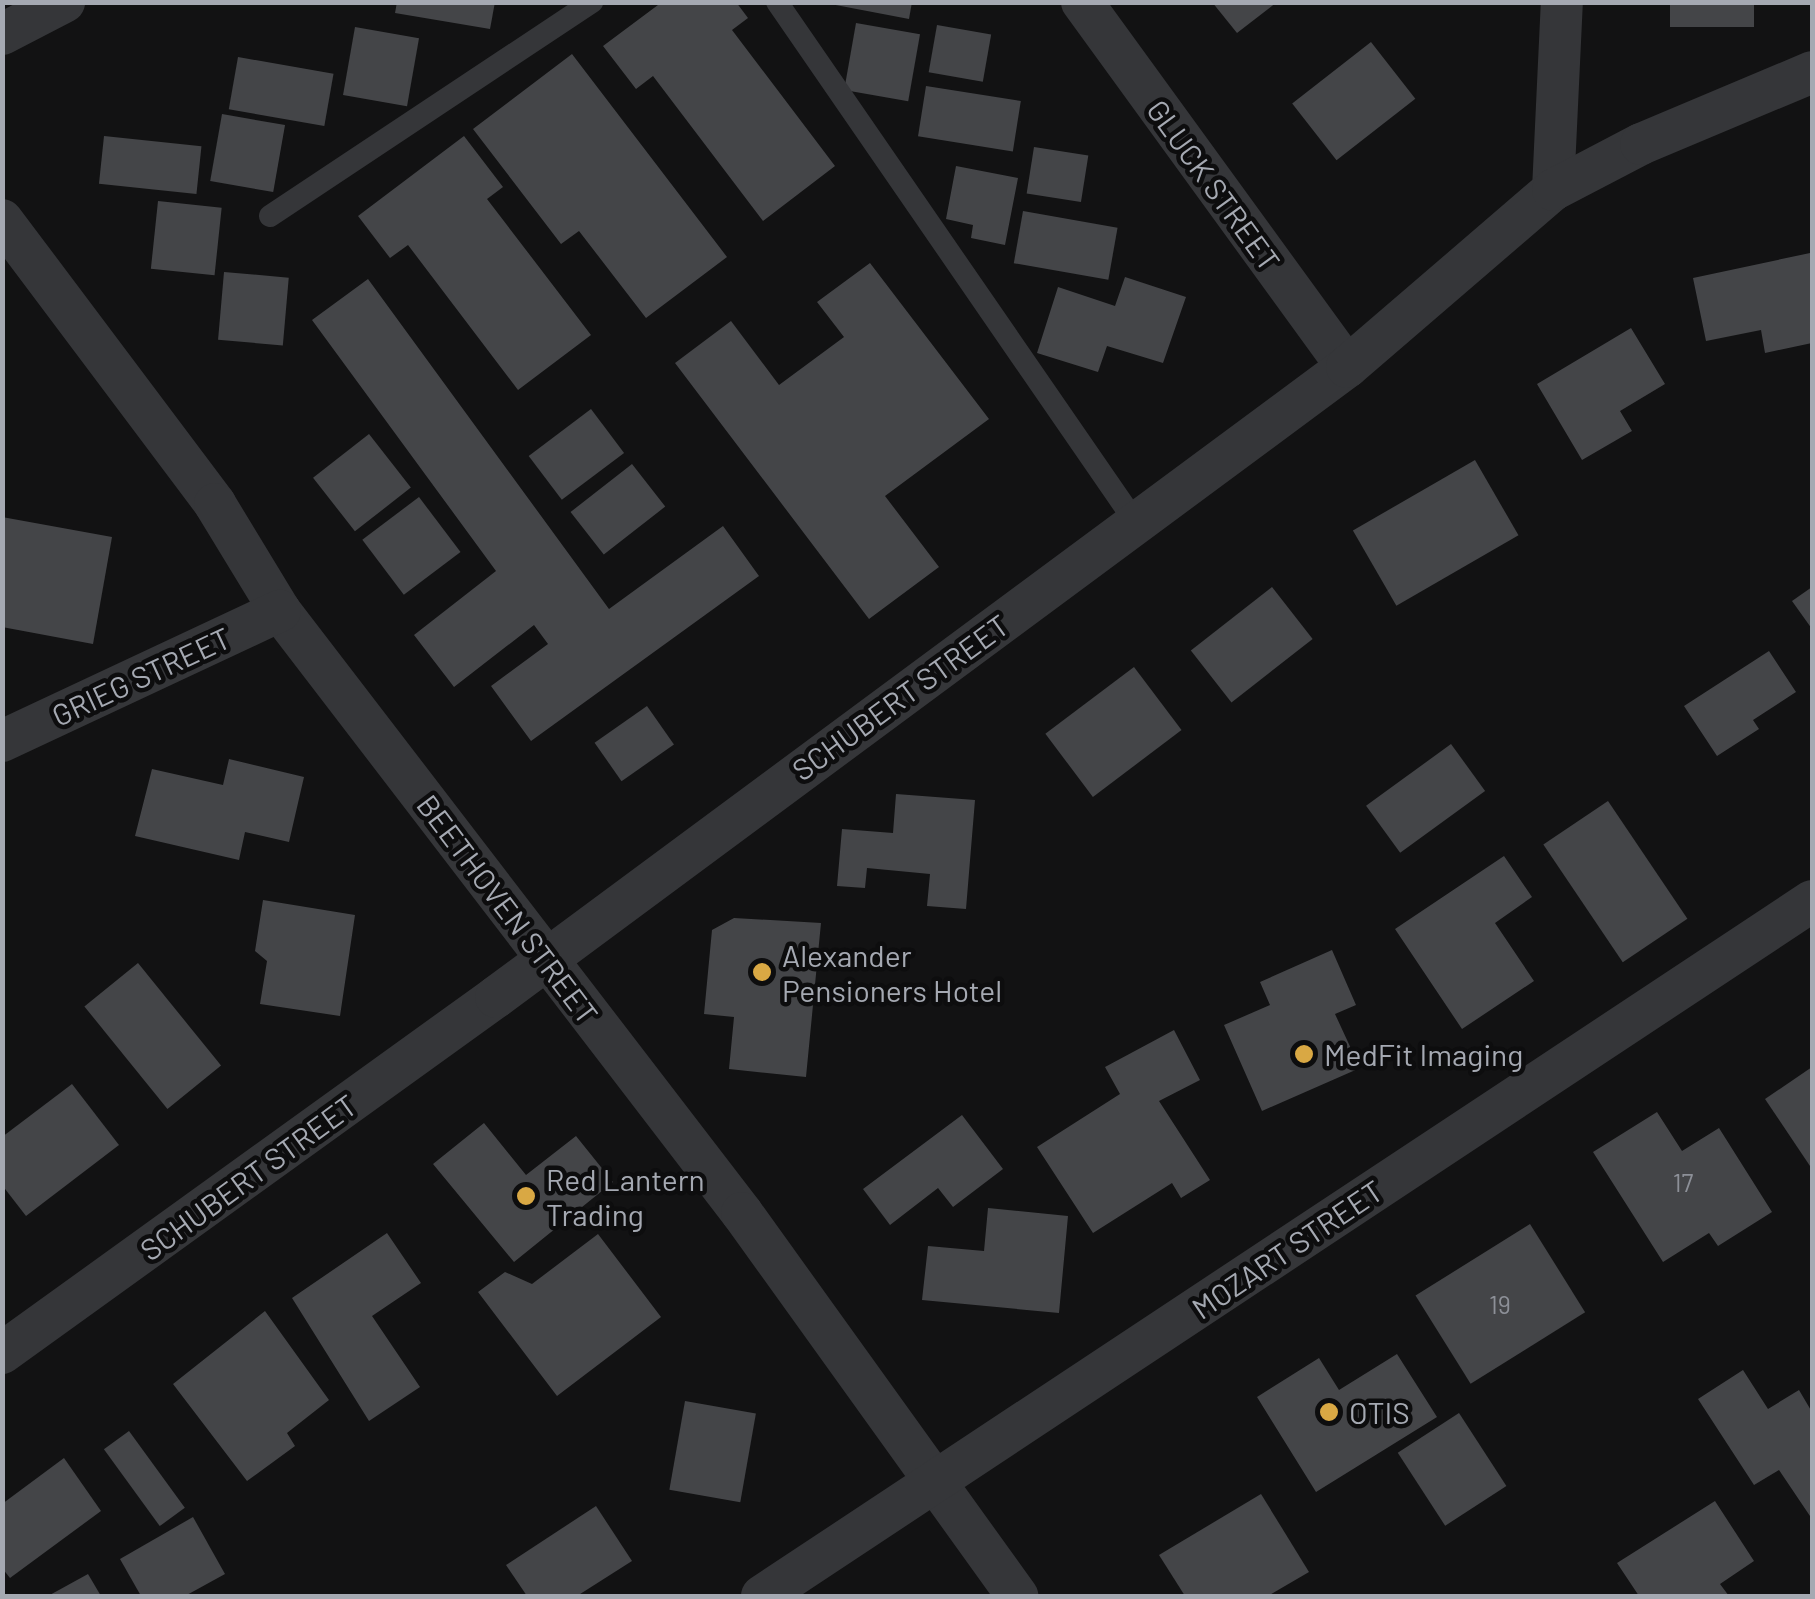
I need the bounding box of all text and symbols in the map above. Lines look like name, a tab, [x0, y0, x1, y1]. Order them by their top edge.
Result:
street label: GLUCK STREET	[1140, 92, 1288, 278]
street label: SCHUBERT STREET	[785, 606, 1015, 788]
street label: GRIEG STREET	[46, 619, 236, 733]
street label: BEETHOVEN STREET	[410, 787, 606, 1031]
place label: Alexander Pensioners Hotel	[782, 937, 1002, 1008]
marker: Alexander Pensioners Hotel	[751, 961, 773, 983]
place label: MedFit Imaging	[1324, 1036, 1523, 1072]
marker: MedFit Imaging	[1293, 1043, 1315, 1065]
street label: SCHUBERT STREET	[133, 1086, 363, 1268]
place label: Red Lantern Trading	[546, 1161, 705, 1232]
house number: 17	[1673, 1167, 1693, 1197]
street label: MOZART STREET	[1185, 1172, 1389, 1326]
marker: Red Lantern Trading	[515, 1185, 537, 1207]
house number: 19	[1489, 1289, 1511, 1319]
place label: OTIS	[1349, 1394, 1410, 1430]
marker: OTIS	[1318, 1401, 1340, 1423]

